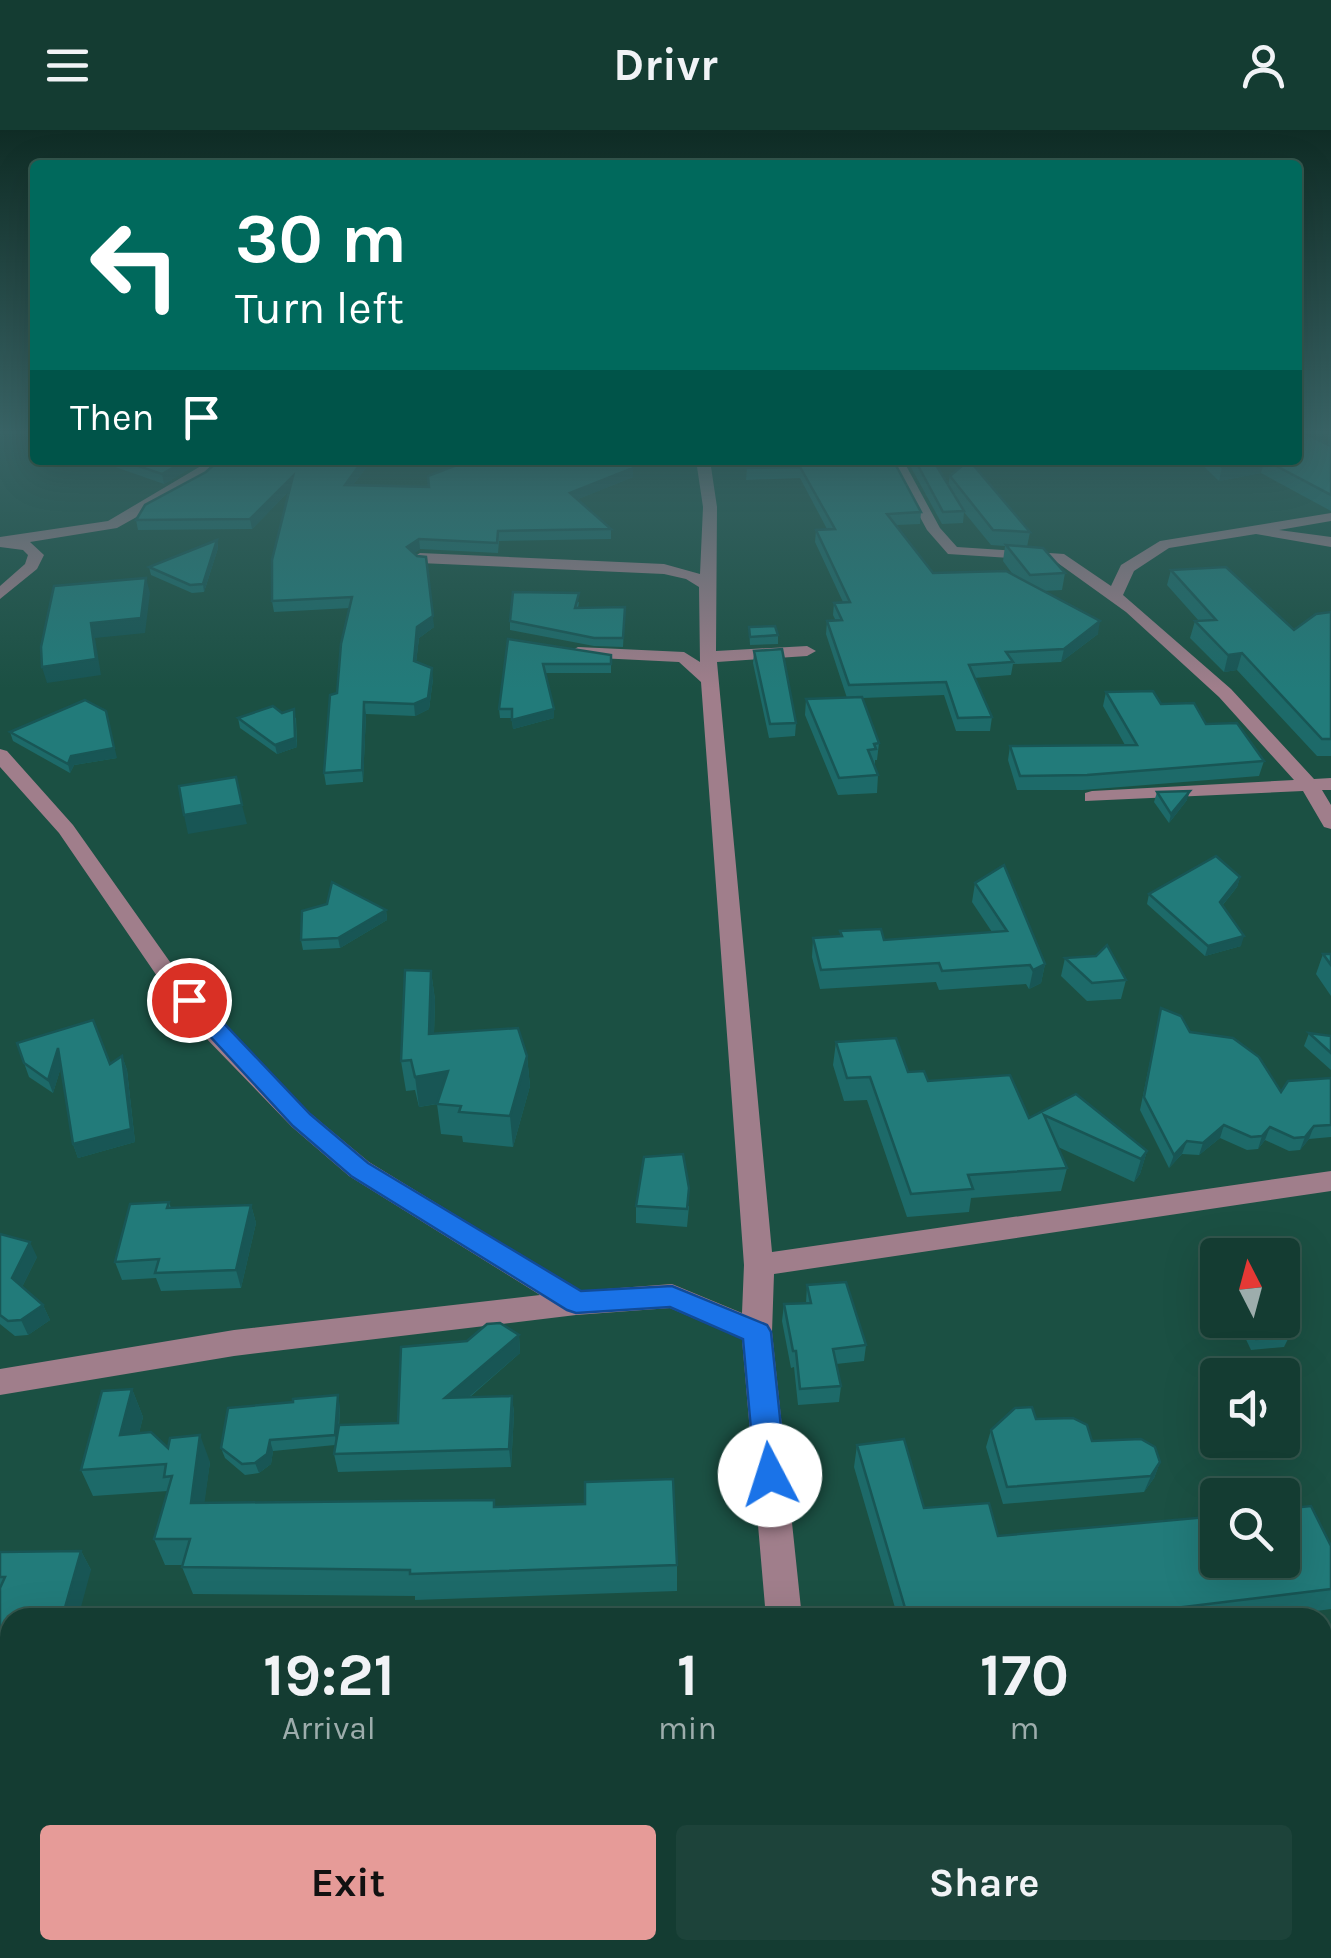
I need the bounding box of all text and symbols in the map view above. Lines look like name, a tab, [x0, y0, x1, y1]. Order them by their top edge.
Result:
icon: menu	[40, 38, 95, 93]
icon: person	[1236, 38, 1291, 93]
text: Drivr	[613, 39, 718, 91]
text: 30 m	[235, 198, 407, 280]
icon: left	[70, 200, 200, 330]
text: Turn left	[235, 282, 404, 334]
icon: arrive	[174, 390, 229, 445]
text: Then	[70, 395, 154, 440]
pin	[147, 958, 232, 1043]
icon: arrive	[162, 973, 217, 1028]
north arrow	[1200, 1238, 1300, 1338]
map controls	[1200, 1238, 1300, 1578]
button: sound	[1200, 1358, 1300, 1458]
position arrow	[718, 1423, 822, 1527]
button: search	[1200, 1478, 1300, 1578]
text: 19:21	[263, 1640, 395, 1710]
text: 1	[677, 1640, 698, 1710]
text: 170	[980, 1640, 1069, 1710]
text: Arrival	[282, 1710, 376, 1747]
text: min	[658, 1710, 717, 1747]
text: m	[1009, 1710, 1039, 1747]
button: Exit	[40, 1825, 656, 1940]
button: Share	[676, 1825, 1292, 1940]

